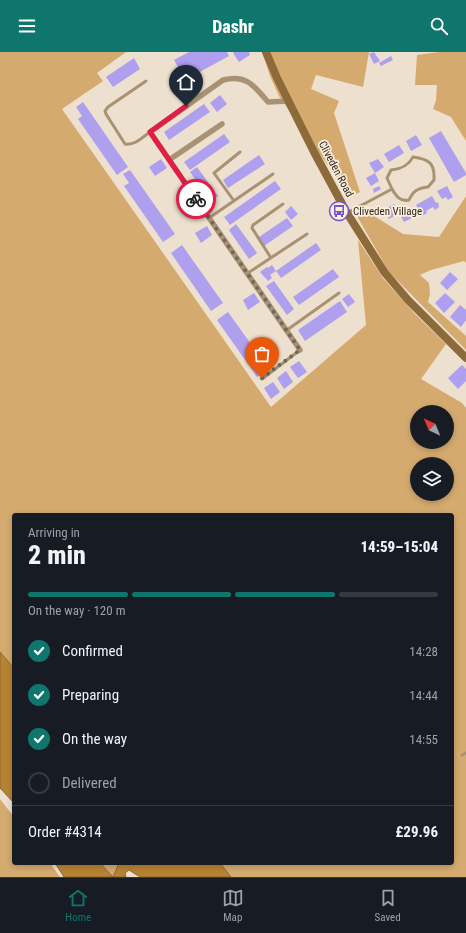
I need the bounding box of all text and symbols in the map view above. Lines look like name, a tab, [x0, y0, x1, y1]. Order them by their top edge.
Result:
icon: menu	[16, 15, 38, 37]
icon: search	[428, 15, 450, 37]
text: Dashr	[212, 16, 254, 37]
pin	[169, 65, 203, 106]
icon: home	[175, 71, 197, 93]
street label: Cliveden Road	[316, 139, 356, 199]
courier	[176, 179, 216, 219]
icon: bike	[185, 188, 207, 210]
bus stop icon: Cliveden Village	[328, 200, 350, 222]
place label: Cliveden Village	[353, 205, 422, 218]
pin	[245, 337, 279, 378]
icon: bag	[251, 343, 273, 365]
north arrow	[410, 405, 454, 449]
map controls	[410, 405, 454, 501]
button: layers	[410, 457, 454, 501]
text: Arriving in	[28, 525, 80, 540]
text: 14:59–15:04	[360, 538, 438, 556]
text: 2 min	[28, 540, 86, 570]
text: On the way · 120 m	[28, 603, 125, 618]
icon: check	[28, 640, 50, 662]
text: Confirmed	[62, 642, 123, 660]
text: 14:28	[409, 644, 438, 659]
icon: check	[28, 684, 50, 706]
text: Preparing	[62, 686, 119, 704]
text: 14:44	[409, 688, 438, 703]
icon: check	[28, 728, 50, 750]
text: On the way	[62, 730, 127, 748]
text: 14:55	[409, 732, 438, 747]
text: Delivered	[62, 774, 117, 792]
text: Order #4314	[28, 823, 102, 841]
text: £29.96	[395, 823, 438, 841]
tab: Home	[65, 887, 91, 924]
tab: Map	[222, 887, 244, 924]
tab: Saved	[375, 887, 401, 924]

